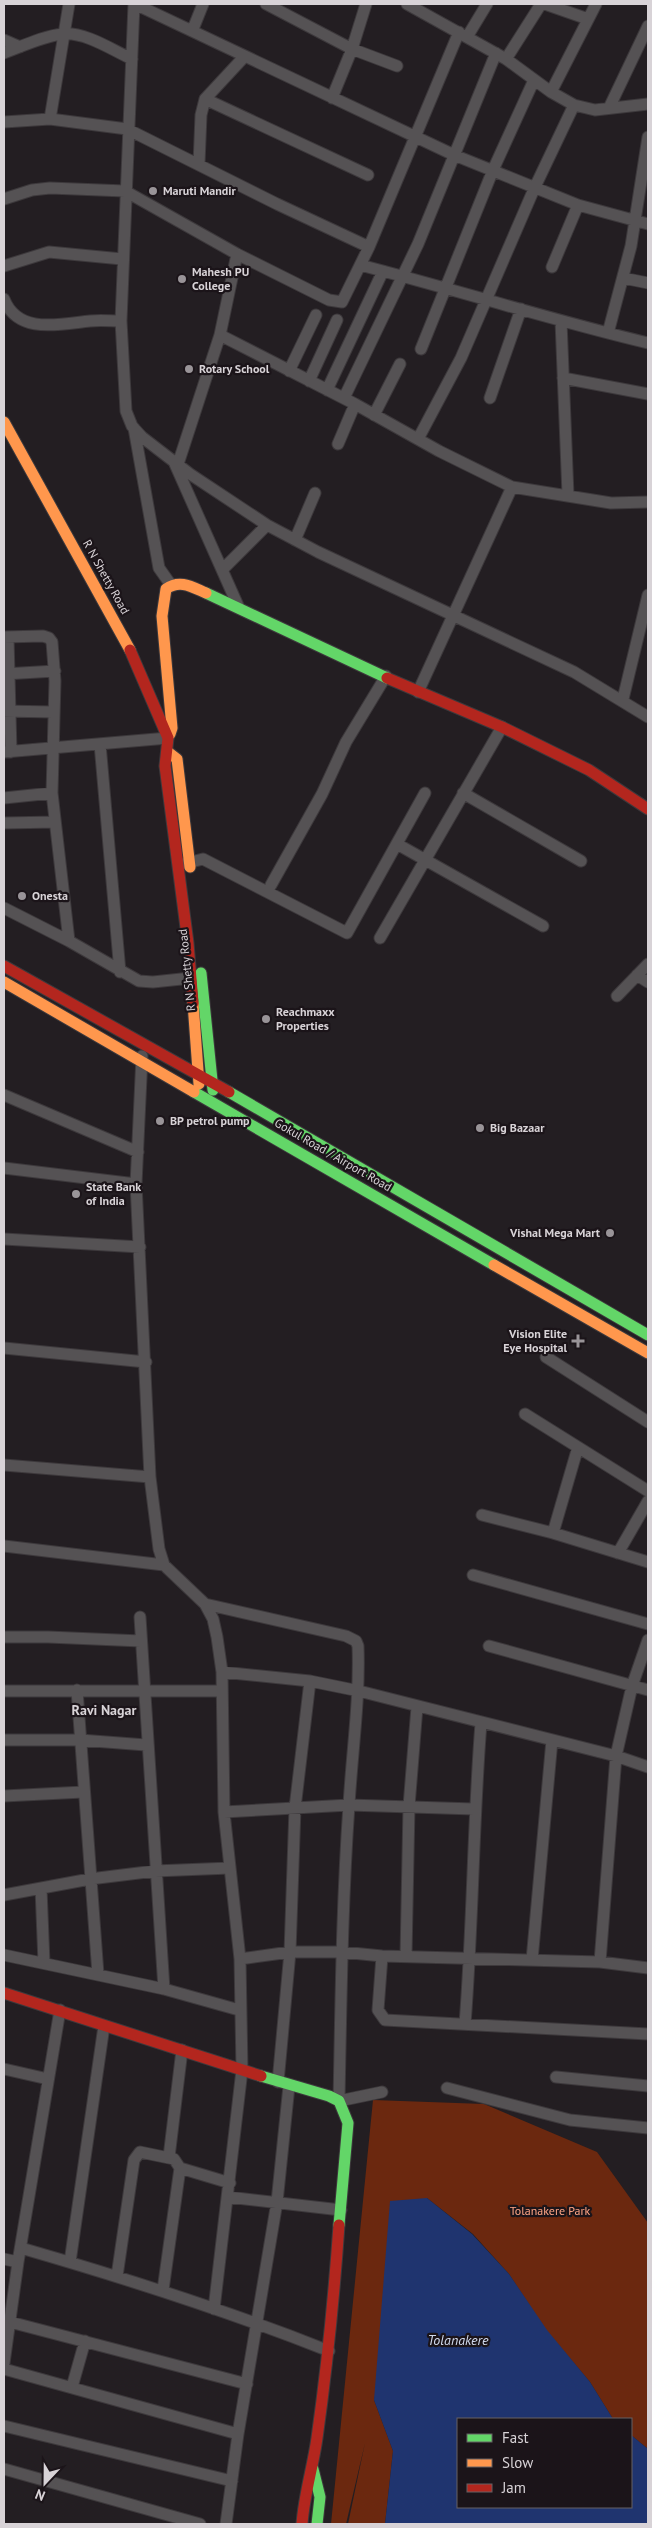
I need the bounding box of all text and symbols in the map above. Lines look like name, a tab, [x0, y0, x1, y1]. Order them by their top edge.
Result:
place label: Maruti Mandir	[163, 183, 236, 198]
marker: Maruti Mandir	[147, 185, 159, 197]
place label: Mahesh PU College	[192, 264, 249, 293]
marker: Mahesh PU College	[176, 273, 188, 285]
place label: Rotary School	[199, 361, 270, 376]
marker: Rotary School	[183, 363, 195, 375]
street label: R N Shetty Road	[80, 537, 133, 616]
place label: Onesta	[32, 888, 68, 903]
marker: Onesta	[16, 890, 28, 902]
street label: R N Shetty Road	[175, 928, 198, 1012]
place label: Reachmaxx Properties	[276, 1004, 335, 1033]
marker: Reachmaxx Properties	[260, 1013, 272, 1025]
place label: BP petrol pump	[170, 1113, 250, 1128]
marker: BP petrol pump	[154, 1115, 166, 1127]
street label: Gokul Road / Airport Road	[272, 1115, 394, 1194]
place label: Big Bazaar	[490, 1120, 545, 1135]
marker: Big Bazaar	[474, 1122, 486, 1134]
place label: State Bank of India	[86, 1179, 141, 1208]
marker: State Bank of India	[70, 1188, 82, 1200]
place label: Vishal Mega Mart	[509, 1225, 601, 1240]
marker: Vishal Mega Mart	[604, 1227, 616, 1239]
place label: Vision Elite Eye Hospital	[503, 1326, 567, 1355]
marker: Vision Elite Eye Hospital	[571, 1334, 585, 1348]
district label: Ravi Nagar	[72, 1701, 137, 1719]
park label: Tolanakere Park	[510, 2203, 591, 2218]
water label: Tolanakere	[427, 2331, 489, 2349]
legend	[457, 2418, 632, 2508]
text: Fast	[502, 2428, 529, 2447]
text: Slow	[502, 2453, 533, 2472]
north arrow	[20, 2458, 70, 2508]
text: Jam	[501, 2478, 526, 2497]
text: N	[32, 2485, 48, 2505]

